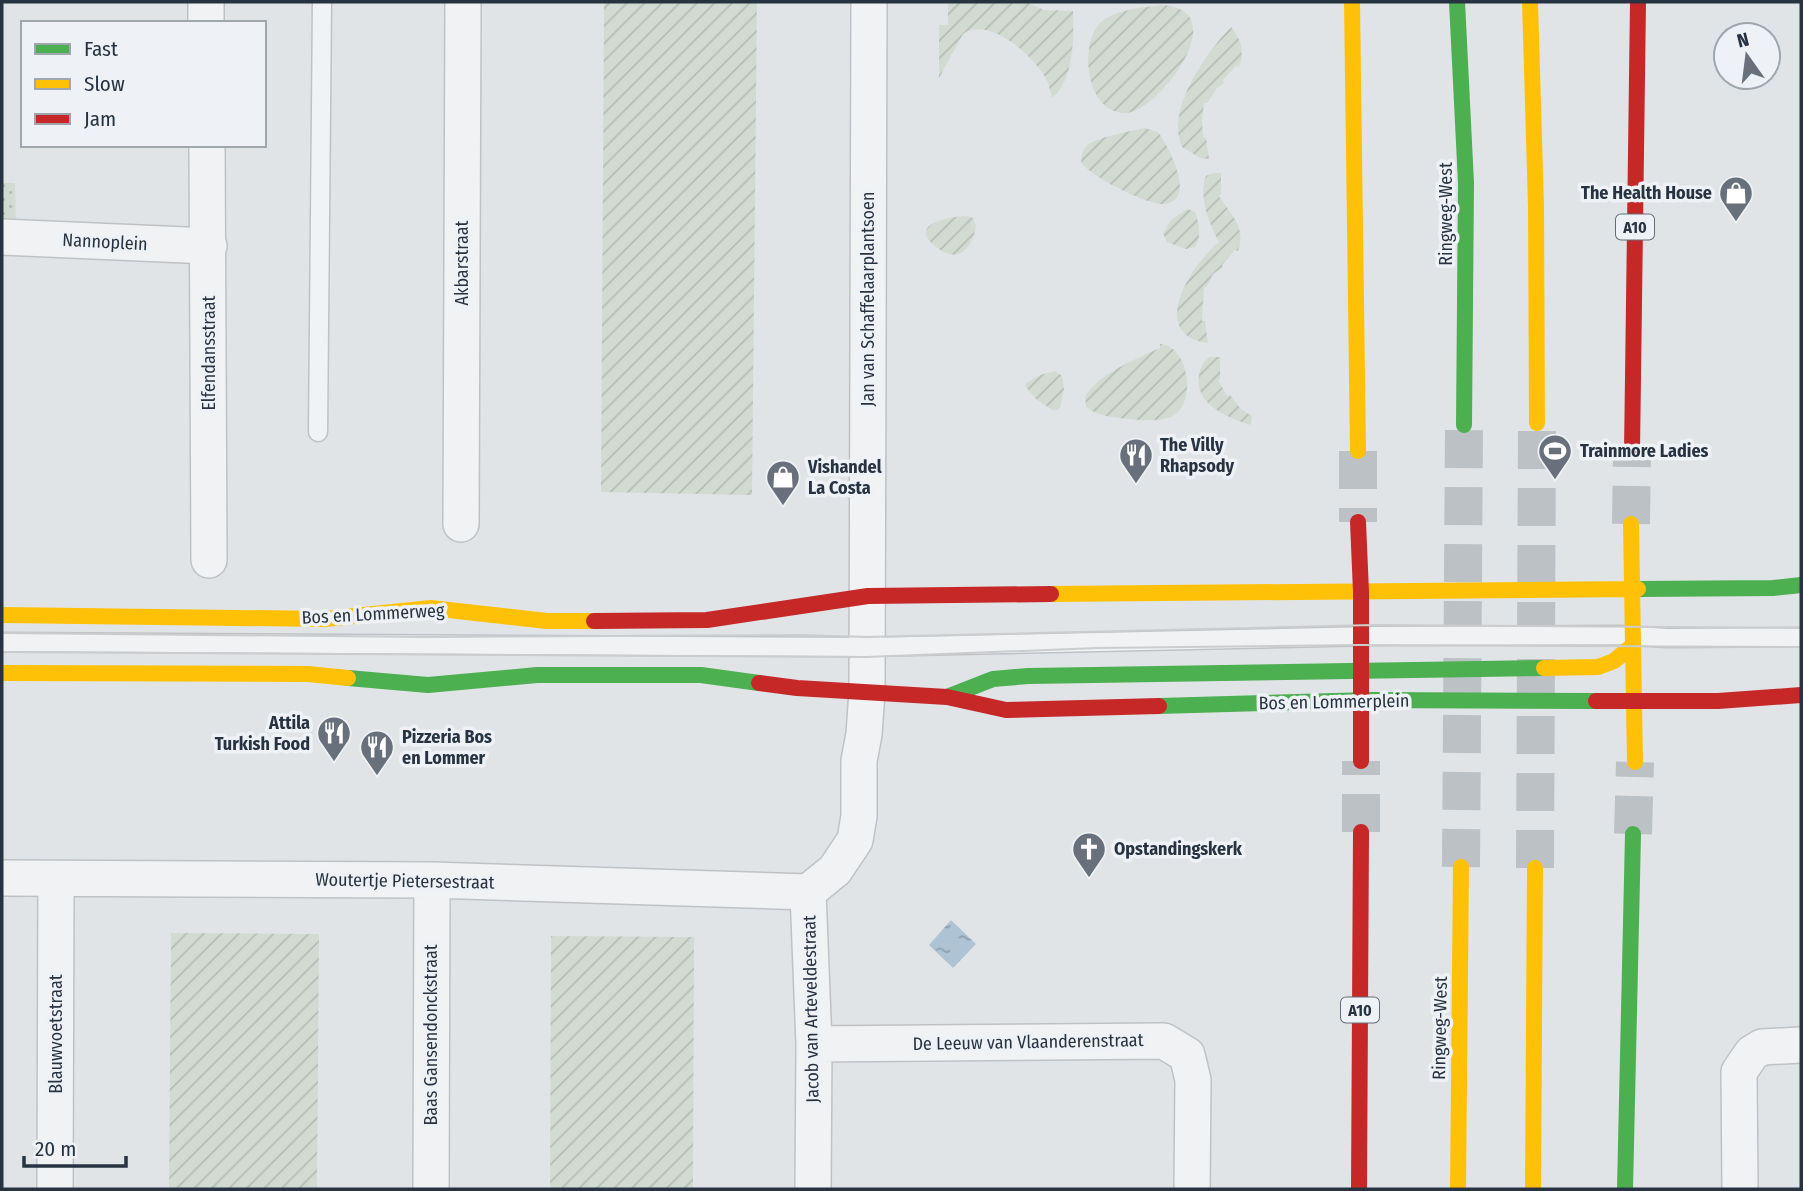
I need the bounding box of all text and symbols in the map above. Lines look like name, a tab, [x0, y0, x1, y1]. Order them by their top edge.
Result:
legend	[21, 21, 266, 147]
north arrow	[1712, 21, 1782, 91]
text: N	[1735, 27, 1751, 53]
text: Fast	[84, 36, 118, 62]
text: Slow	[84, 71, 125, 97]
text: Jam	[84, 106, 116, 132]
street label: Ringweg-West	[1435, 162, 1457, 266]
shop icon: The Health House	[1717, 174, 1755, 223]
place label: The Health House	[1581, 182, 1712, 204]
street label: Jan van Schaffelaarplantsoen	[857, 192, 879, 406]
road number: A10	[1616, 215, 1654, 240]
street label: Akbarstraat	[451, 220, 473, 305]
street label: Nannoplein	[62, 229, 148, 255]
street label: Elfendansstraat	[198, 295, 220, 410]
sports icon: Trainmore Ladies	[1536, 432, 1574, 481]
place label: The Villy Rhapsody	[1160, 434, 1235, 477]
restaurant icon: The Villy Rhapsody	[1117, 436, 1155, 485]
place label: Trainmore Ladies	[1580, 440, 1709, 462]
place label: Vishandel La Costa	[807, 456, 882, 499]
shop icon: Vishandel La Costa	[764, 458, 802, 507]
street label: Bos en Lommerweg	[301, 599, 445, 629]
street label: Bos en Lommerplein	[1258, 690, 1410, 714]
place label: Attila Turkish Food	[215, 712, 310, 755]
restaurant icon: Attila Turkish Food	[315, 714, 353, 763]
place label: Pizzeria Bos en Lommer	[402, 726, 492, 769]
restaurant icon: Pizzeria Bos en Lommer	[358, 728, 396, 777]
church icon: Opstandingskerk	[1070, 830, 1108, 879]
place label: Opstandingskerk	[1114, 838, 1243, 860]
street label: Woutertje Pietersestraat	[315, 868, 495, 894]
street label: Jacob van Arteveldestraat	[798, 915, 824, 1103]
street label: Baas Gansendonckstraat	[420, 944, 442, 1126]
street label: Blauwvoetstraat	[45, 974, 67, 1094]
street label: Ringweg-West	[1428, 976, 1452, 1080]
road number: A10	[1341, 998, 1379, 1022]
street label: De Leeuw van Vlaanderenstraat	[912, 1029, 1144, 1055]
scale bar	[24, 1124, 126, 1168]
text: 20 m	[35, 1136, 76, 1162]

